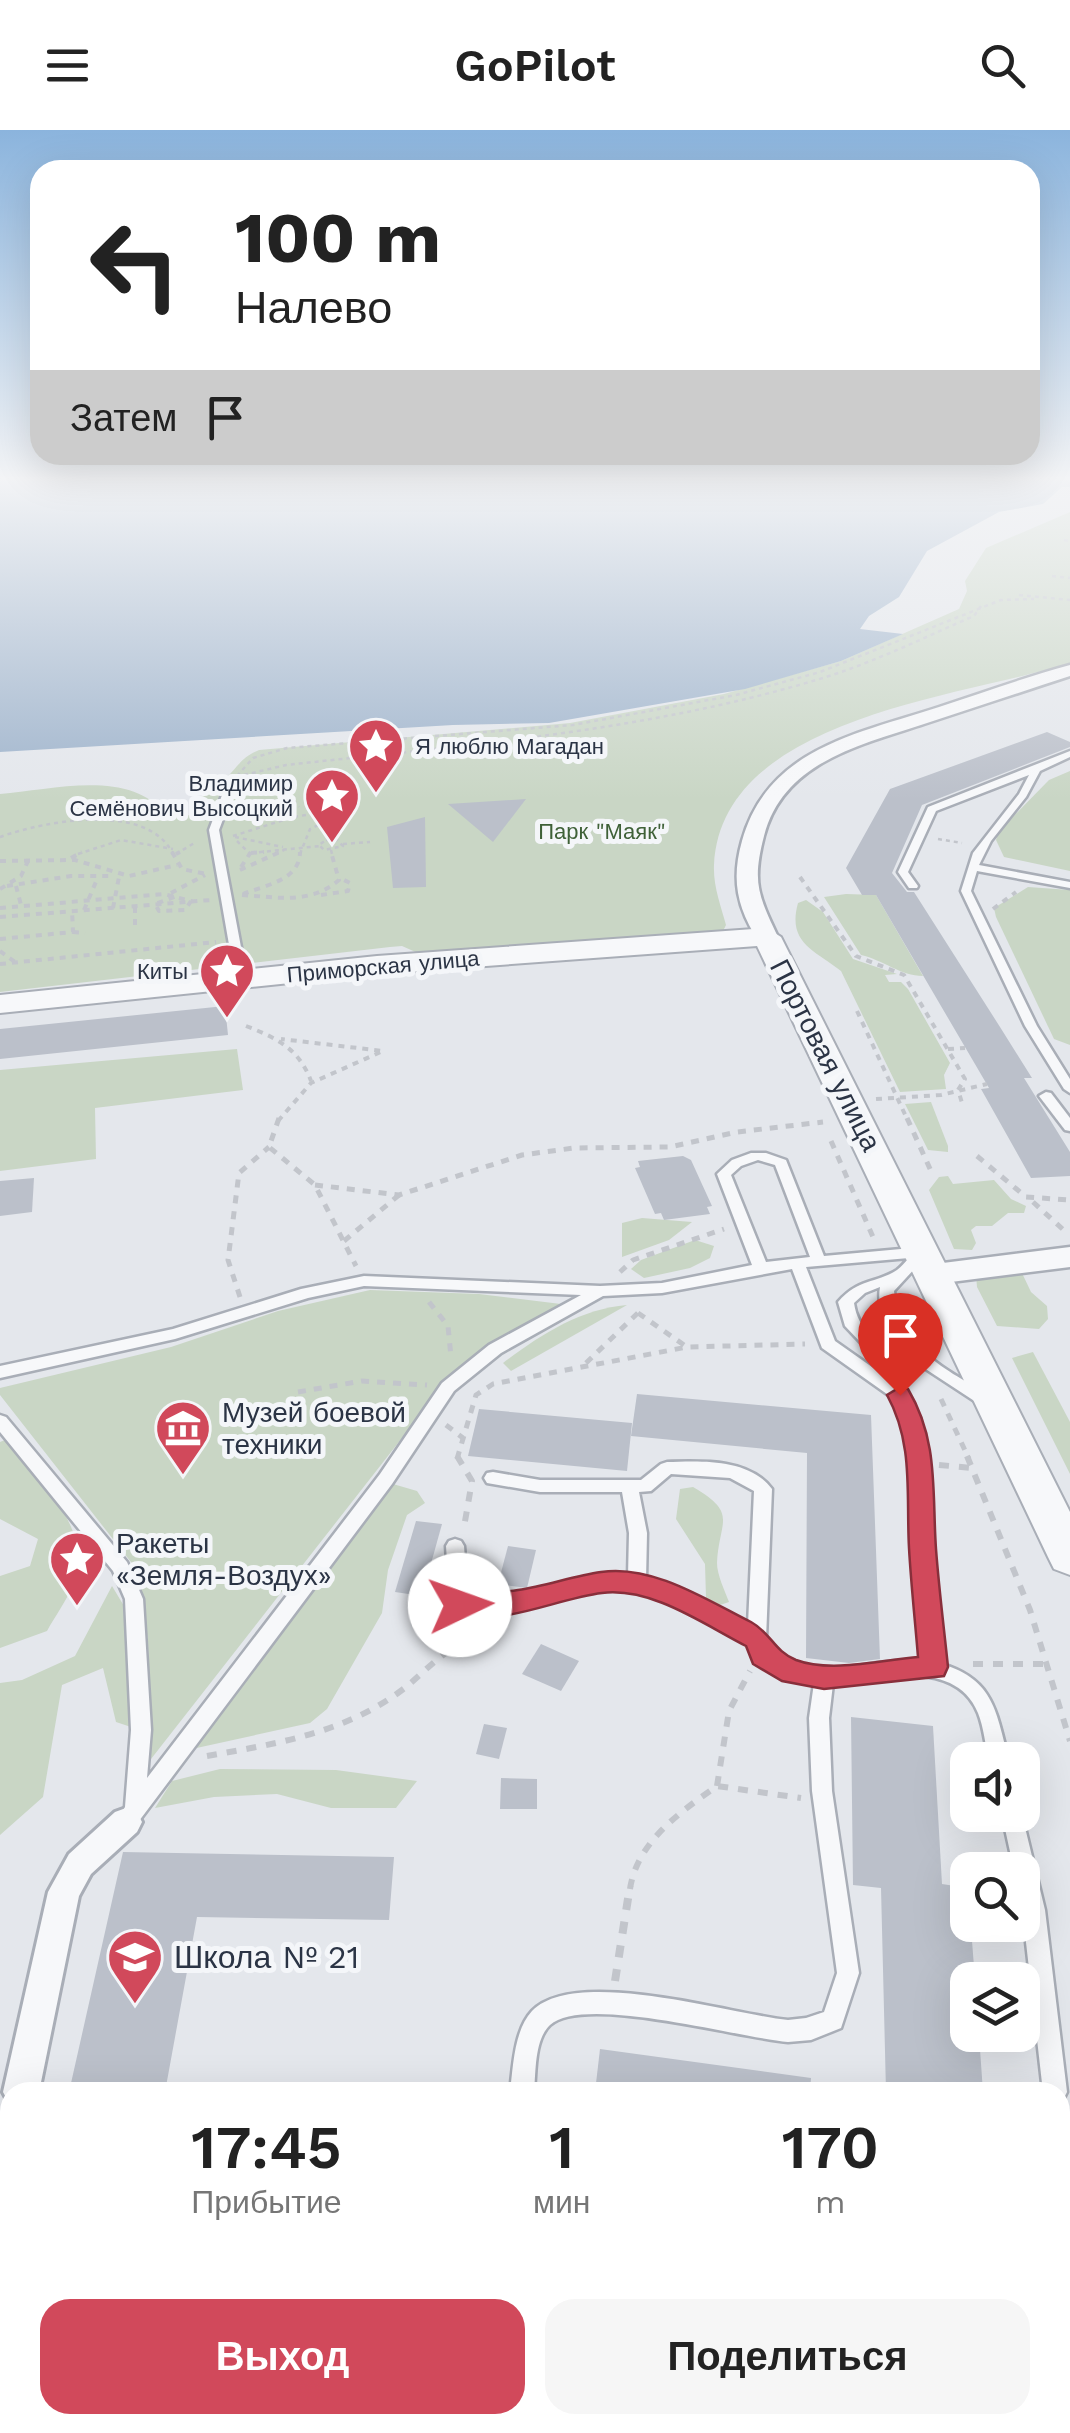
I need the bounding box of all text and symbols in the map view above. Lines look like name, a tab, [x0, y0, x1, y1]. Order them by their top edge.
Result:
icon: menu	[40, 38, 95, 93]
icon: search	[975, 38, 1030, 93]
text: GoPilot	[454, 39, 616, 92]
text: 100 m	[235, 197, 441, 279]
icon: left	[70, 200, 200, 330]
text: Налево	[235, 281, 392, 334]
icon: arrive	[198, 390, 253, 445]
text: Затем	[70, 396, 178, 440]
place icon: Я люблю Магадан	[346, 716, 406, 795]
place label: Я люблю Магадан	[415, 734, 604, 759]
place icon: Владимир Семёнович Высоцкий	[302, 766, 362, 845]
place label: Владимир Семёнович Высоцкий	[69, 771, 293, 821]
park label: Парк "Маяк"	[538, 819, 666, 844]
place icon: Киты	[197, 941, 257, 1020]
street label: Приморская улица	[286, 946, 481, 987]
street label: Портовая улица	[763, 954, 888, 1157]
place label: Киты	[137, 959, 188, 984]
pin	[858, 1293, 943, 1396]
icon: arrive	[873, 1308, 928, 1363]
place label: Музей боевой техники	[222, 1396, 406, 1461]
museum icon: Музей боевой техники	[153, 1398, 213, 1477]
place label: Ракеты «Земля-Воздух»	[116, 1527, 332, 1592]
place icon: Ракеты «Земля-Воздух»	[47, 1529, 107, 1608]
position arrow	[408, 1553, 512, 1657]
map controls	[950, 1742, 1040, 2052]
button: sound	[950, 1742, 1040, 1832]
button: search	[950, 1852, 1040, 1942]
school or university icon: Школа № 21	[105, 1927, 165, 2006]
place label: Школа № 21	[174, 1938, 359, 1976]
button: layers	[950, 1962, 1040, 2052]
text: 17:45	[191, 2112, 342, 2183]
text: 1	[549, 2112, 574, 2183]
text: 170	[782, 2112, 879, 2183]
text: Прибытие	[191, 2183, 342, 2221]
text: мин	[533, 2183, 591, 2221]
text: m	[815, 2183, 845, 2221]
button: Выход	[40, 2299, 525, 2414]
button: Поделиться	[545, 2299, 1030, 2414]

